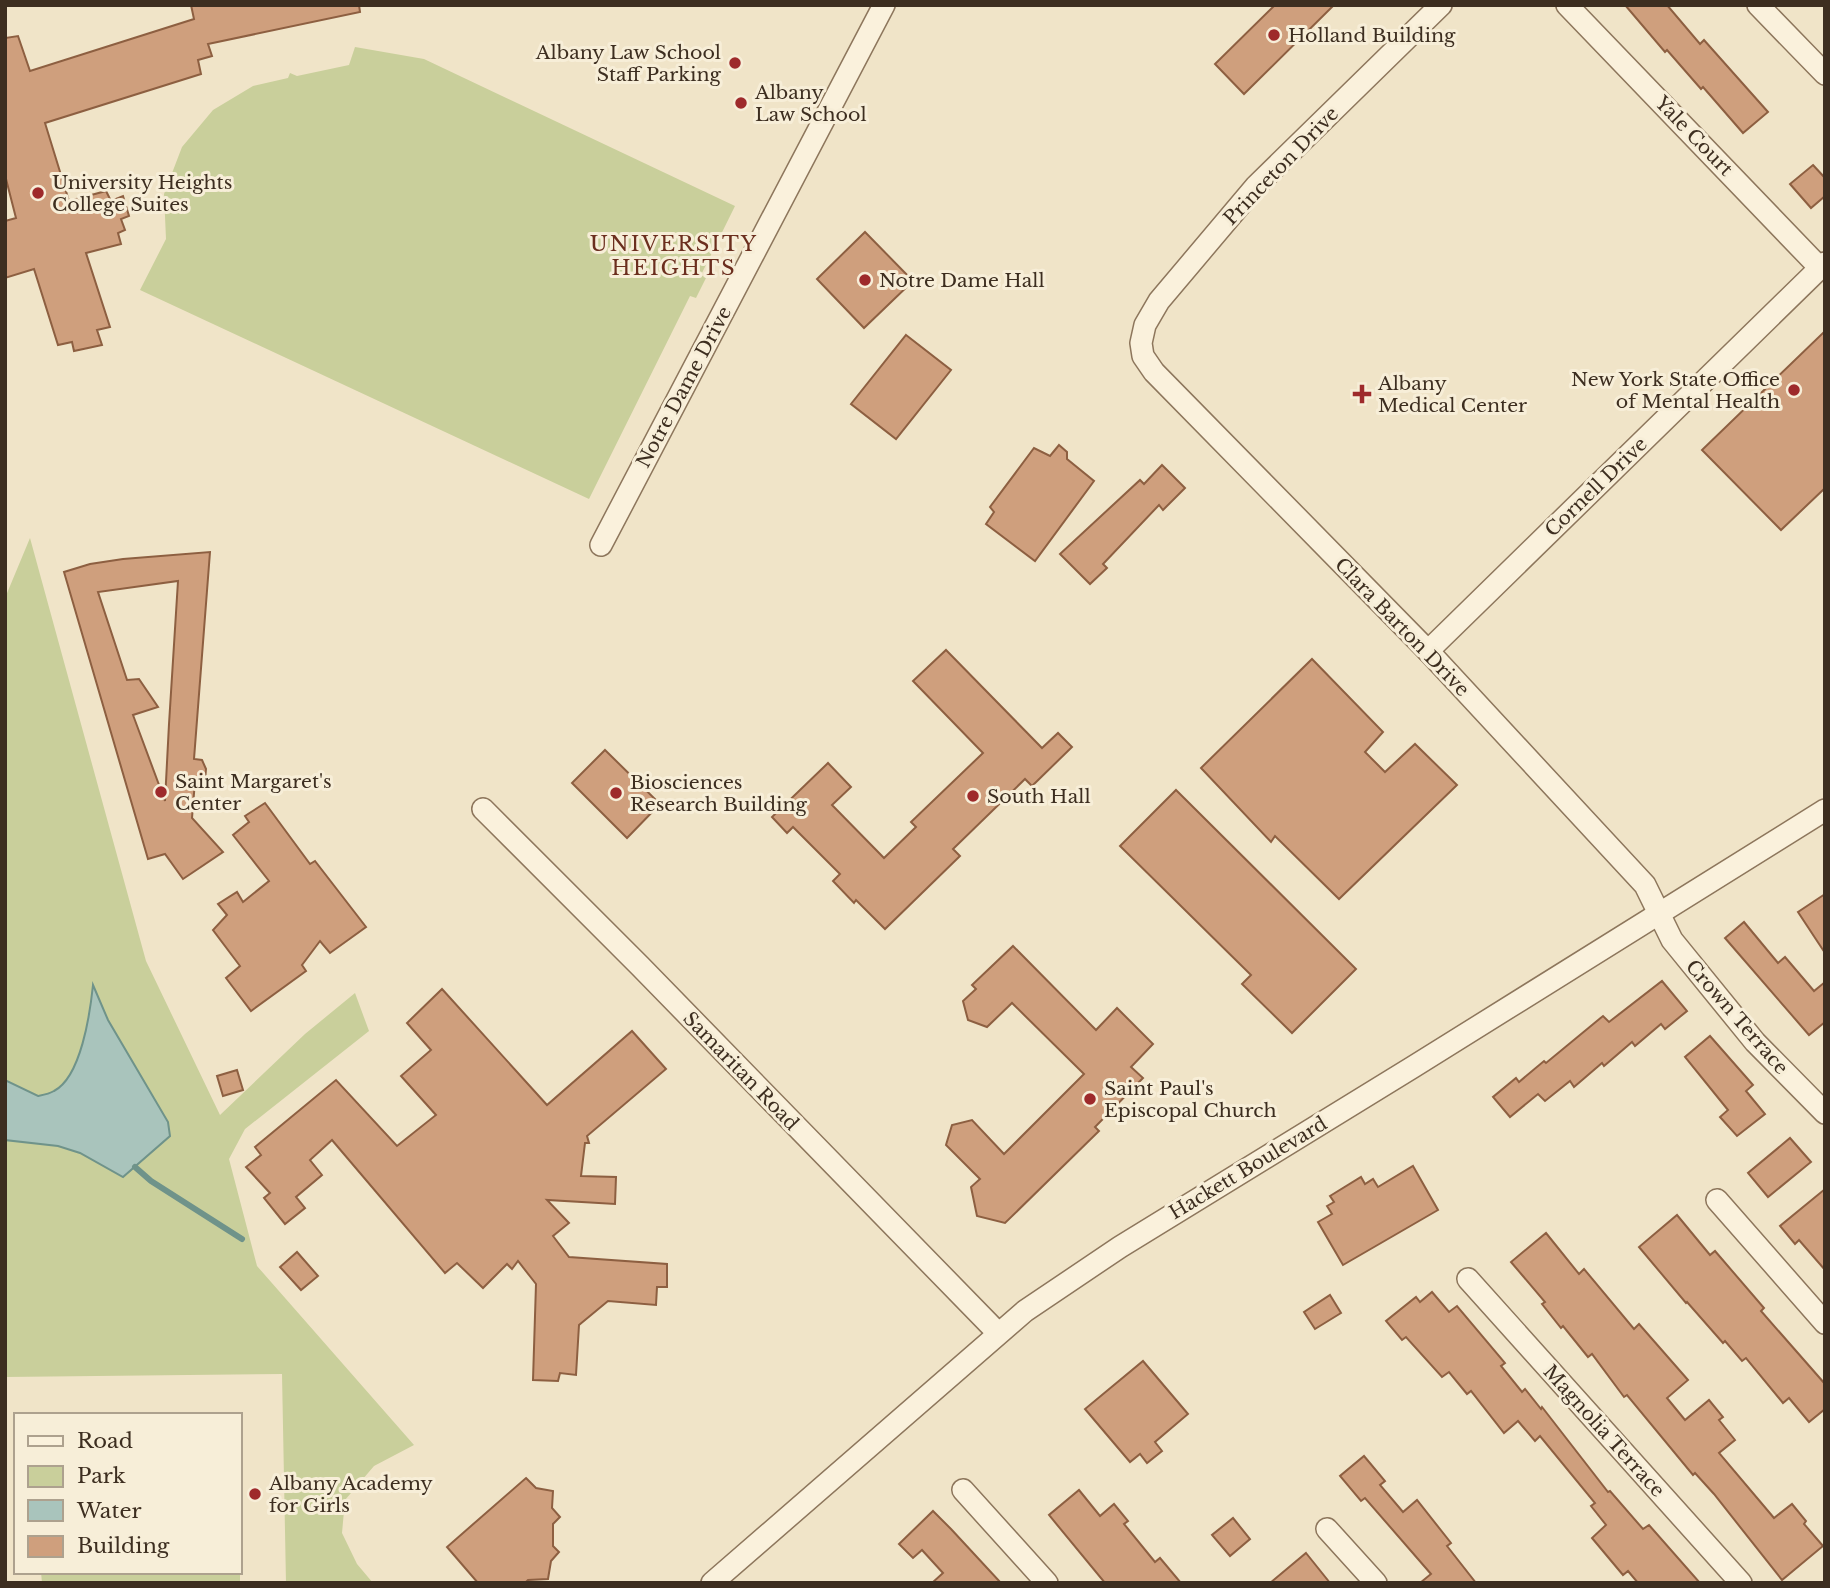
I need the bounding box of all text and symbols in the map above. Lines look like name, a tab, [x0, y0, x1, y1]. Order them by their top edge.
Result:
place label: Holland Building	[1288, 24, 1456, 47]
marker: Holland Building	[1266, 27, 1282, 43]
place label: Albany Law School Staff Parking	[535, 41, 722, 86]
marker: Albany Law School Staff Parking	[727, 55, 743, 71]
place label: Albany Law School	[754, 81, 867, 126]
street label: Yale Court	[1650, 91, 1738, 181]
marker: Albany Law School	[733, 95, 749, 111]
street label: Princeton Drive	[1219, 102, 1343, 230]
place label: University Heights College Suites	[52, 171, 232, 216]
marker: University Heights College Suites	[30, 185, 46, 201]
district label: UNIVERSITY HEIGHTS	[590, 231, 758, 281]
place label: Notre Dame Hall	[879, 269, 1045, 292]
marker: Notre Dame Hall	[857, 272, 873, 288]
street label: Notre Dame Drive	[632, 302, 736, 472]
place label: New York State Office of Mental Health	[1571, 368, 1780, 413]
place label: Albany Medical Center	[1377, 372, 1527, 417]
marker: New York State Office of Mental Health	[1786, 382, 1802, 398]
marker: Albany Medical Center	[1352, 384, 1372, 404]
street label: Cornell Drive	[1540, 433, 1652, 541]
street label: Clara Barton Drive	[1330, 553, 1474, 701]
place label: Saint Margaret's Center	[175, 770, 332, 815]
place label: Biosciences Research Building	[630, 771, 808, 816]
marker: Saint Margaret's Center	[153, 784, 169, 800]
marker: Biosciences Research Building	[608, 785, 624, 801]
place label: South Hall	[987, 785, 1091, 808]
marker: South Hall	[965, 788, 981, 804]
street label: Crown Terrace	[1681, 955, 1793, 1079]
street label: Samaritan Road	[679, 1007, 804, 1135]
place label: Saint Paul's Episcopal Church	[1104, 1077, 1277, 1122]
marker: Saint Paul's Episcopal Church	[1082, 1091, 1098, 1107]
street label: Hackett Boulevard	[1165, 1112, 1331, 1224]
street label: Magnolia Terrace	[1539, 1360, 1669, 1502]
legend	[14, 1413, 242, 1574]
text: Road	[77, 1428, 133, 1454]
text: Park	[77, 1463, 126, 1489]
place label: Albany Academy for Girls	[268, 1472, 433, 1517]
marker: Albany Academy for Girls	[247, 1486, 263, 1502]
text: Water	[76, 1498, 141, 1524]
text: Building	[77, 1533, 170, 1559]

